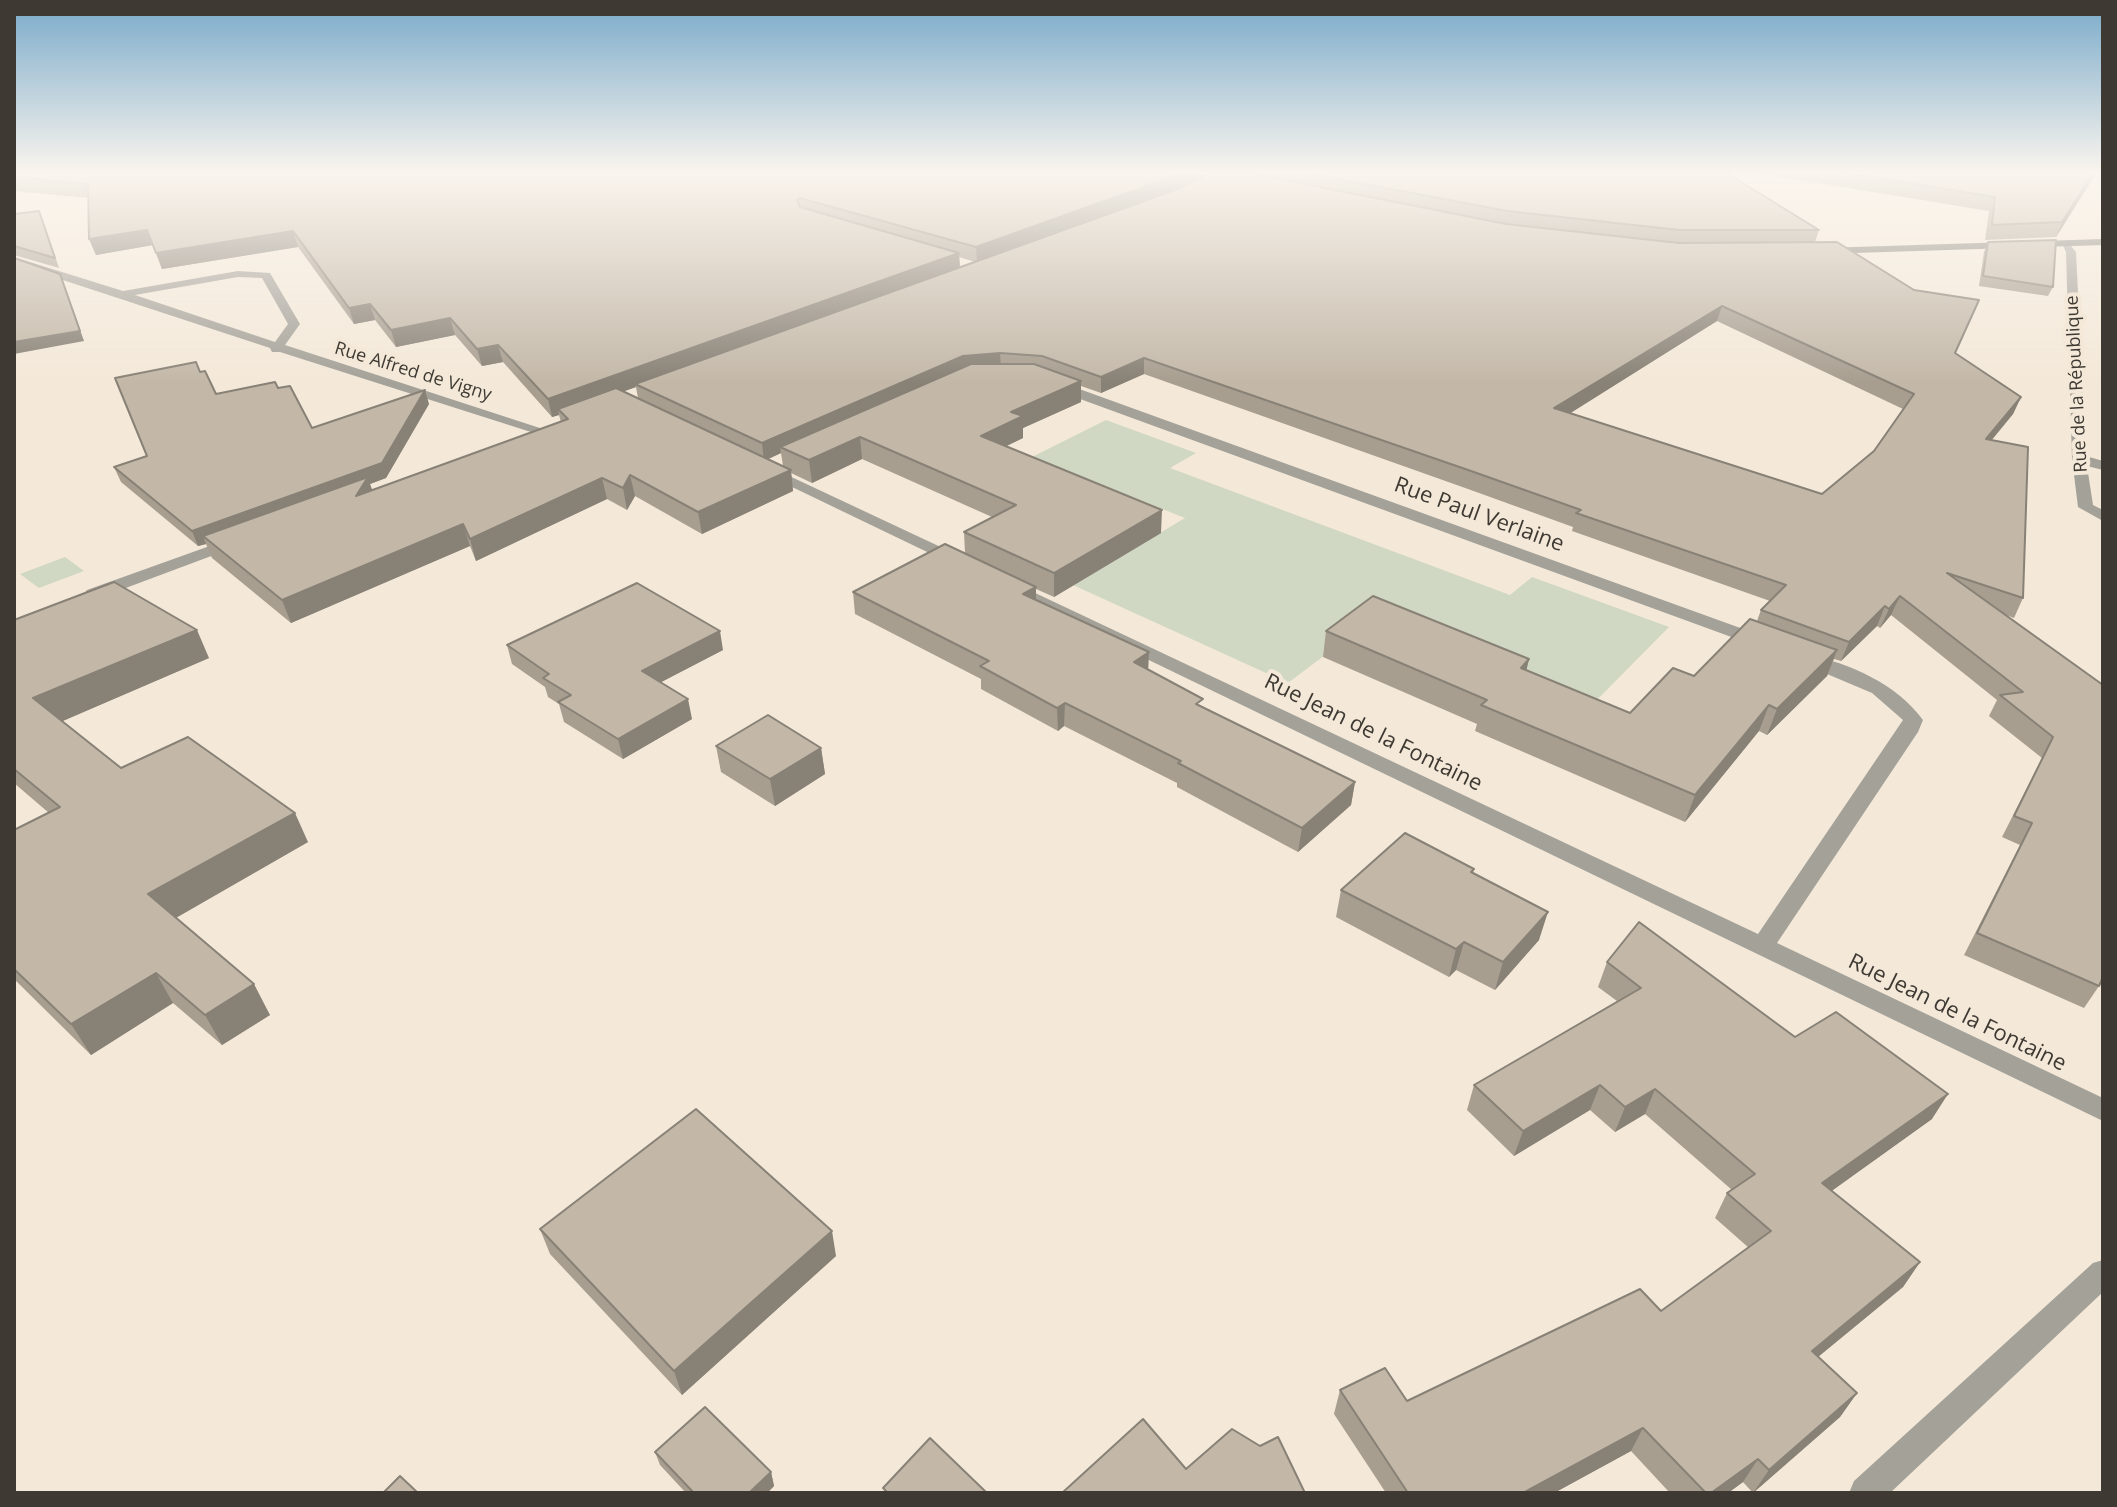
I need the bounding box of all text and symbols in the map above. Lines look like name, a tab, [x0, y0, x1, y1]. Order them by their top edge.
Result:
street label: Rue de la République	[2062, 295, 2092, 473]
street label: Rue Alfred de Vigny	[332, 338, 494, 406]
street label: Rue Paul Verlaine	[1390, 472, 1568, 558]
street label: Rue Jean de la Fontaine	[1260, 669, 1486, 797]
street label: Rue Jean de la Fontaine	[1844, 949, 2070, 1077]

